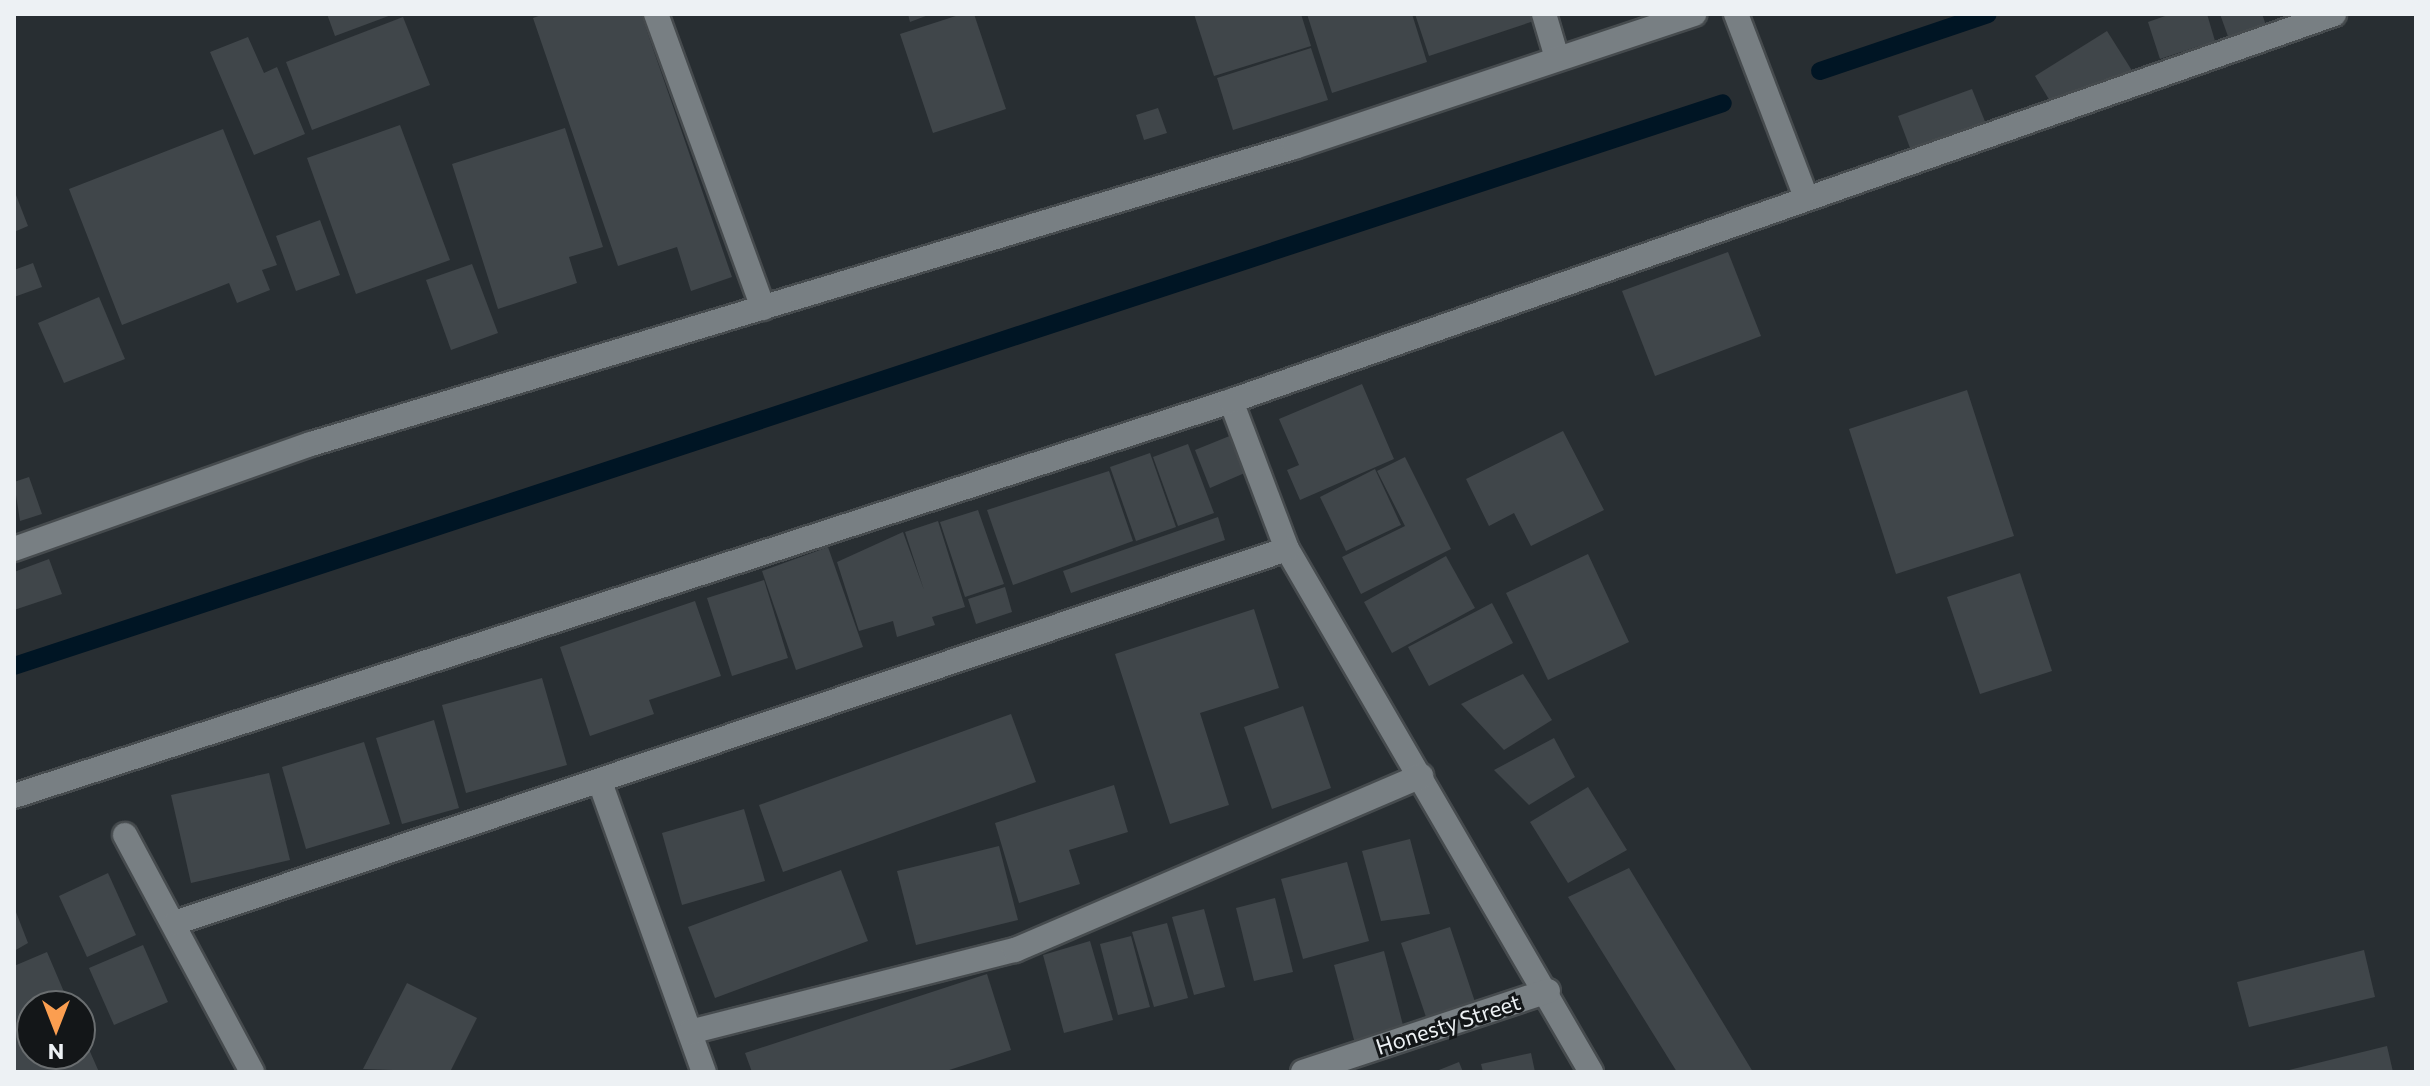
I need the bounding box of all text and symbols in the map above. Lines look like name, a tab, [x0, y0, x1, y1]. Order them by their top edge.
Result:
street label: Honesty Street	[1372, 988, 1524, 1060]
north arrow	[16, 990, 96, 1070]
text: N	[48, 1039, 64, 1066]

